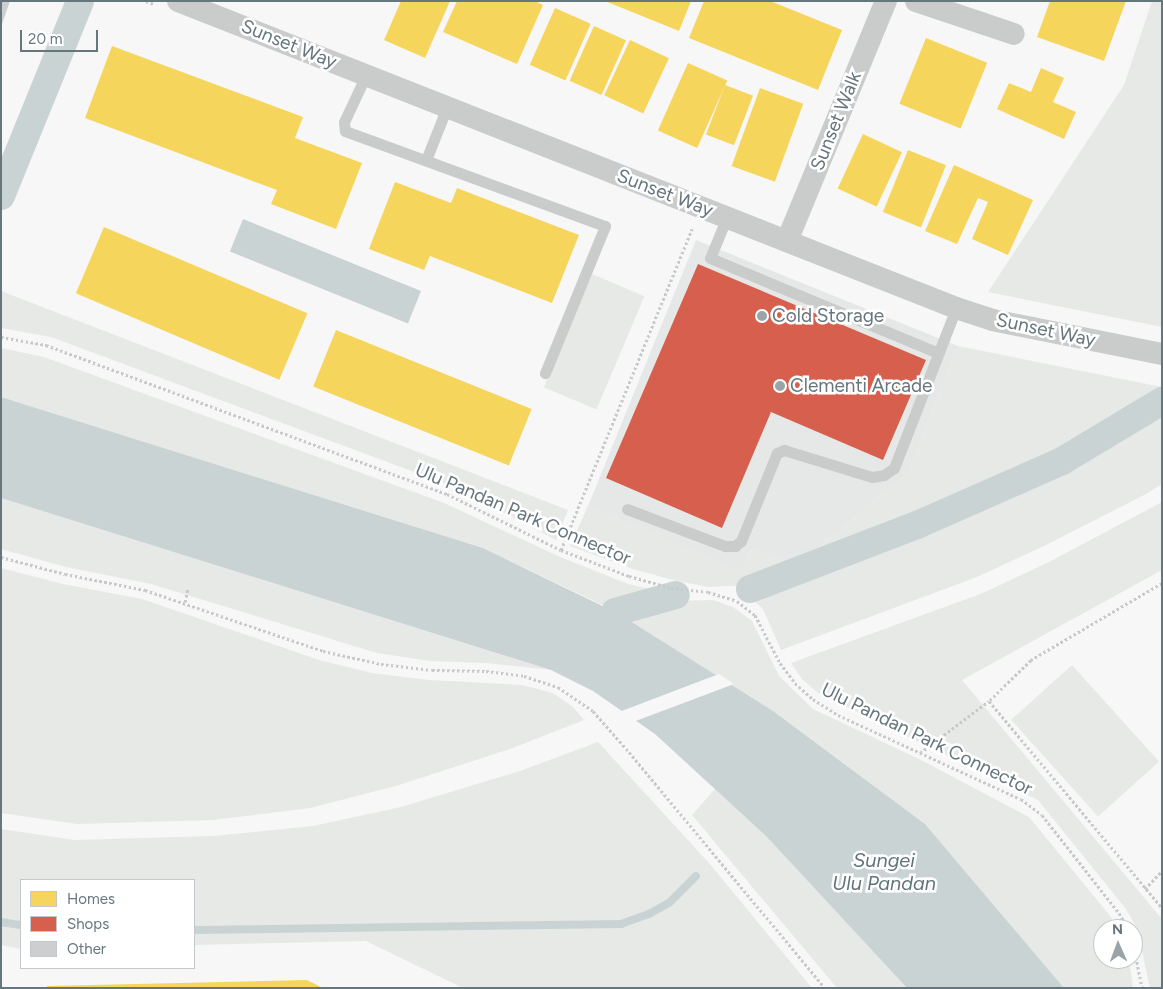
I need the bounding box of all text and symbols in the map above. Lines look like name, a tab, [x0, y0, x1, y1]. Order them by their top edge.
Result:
street label: Sunset Way	[238, 15, 340, 73]
scale bar	[22, 20, 100, 52]
text: 20 m	[28, 30, 62, 48]
street label: Sunset Walk	[806, 68, 866, 174]
street label: Sunset Way	[614, 164, 716, 222]
place label: Cold Storage	[772, 305, 884, 327]
street label: Sunset Way	[994, 308, 1098, 352]
marker: Cold Storage	[756, 310, 768, 322]
place label: Clementi Arcade	[790, 375, 932, 397]
marker: Clementi Arcade	[774, 380, 786, 392]
street label: Ulu Pandan Park Connector	[412, 458, 634, 570]
street label: Ulu Pandan Park Connector	[818, 678, 1036, 800]
water label: Sungei Ulu Pandan	[832, 848, 936, 895]
legend	[20, 879, 195, 969]
text: Homes	[67, 890, 115, 908]
text: Shops	[67, 915, 109, 933]
north arrow	[1093, 919, 1143, 969]
text: N	[1112, 921, 1123, 938]
text: Other	[67, 940, 106, 958]

